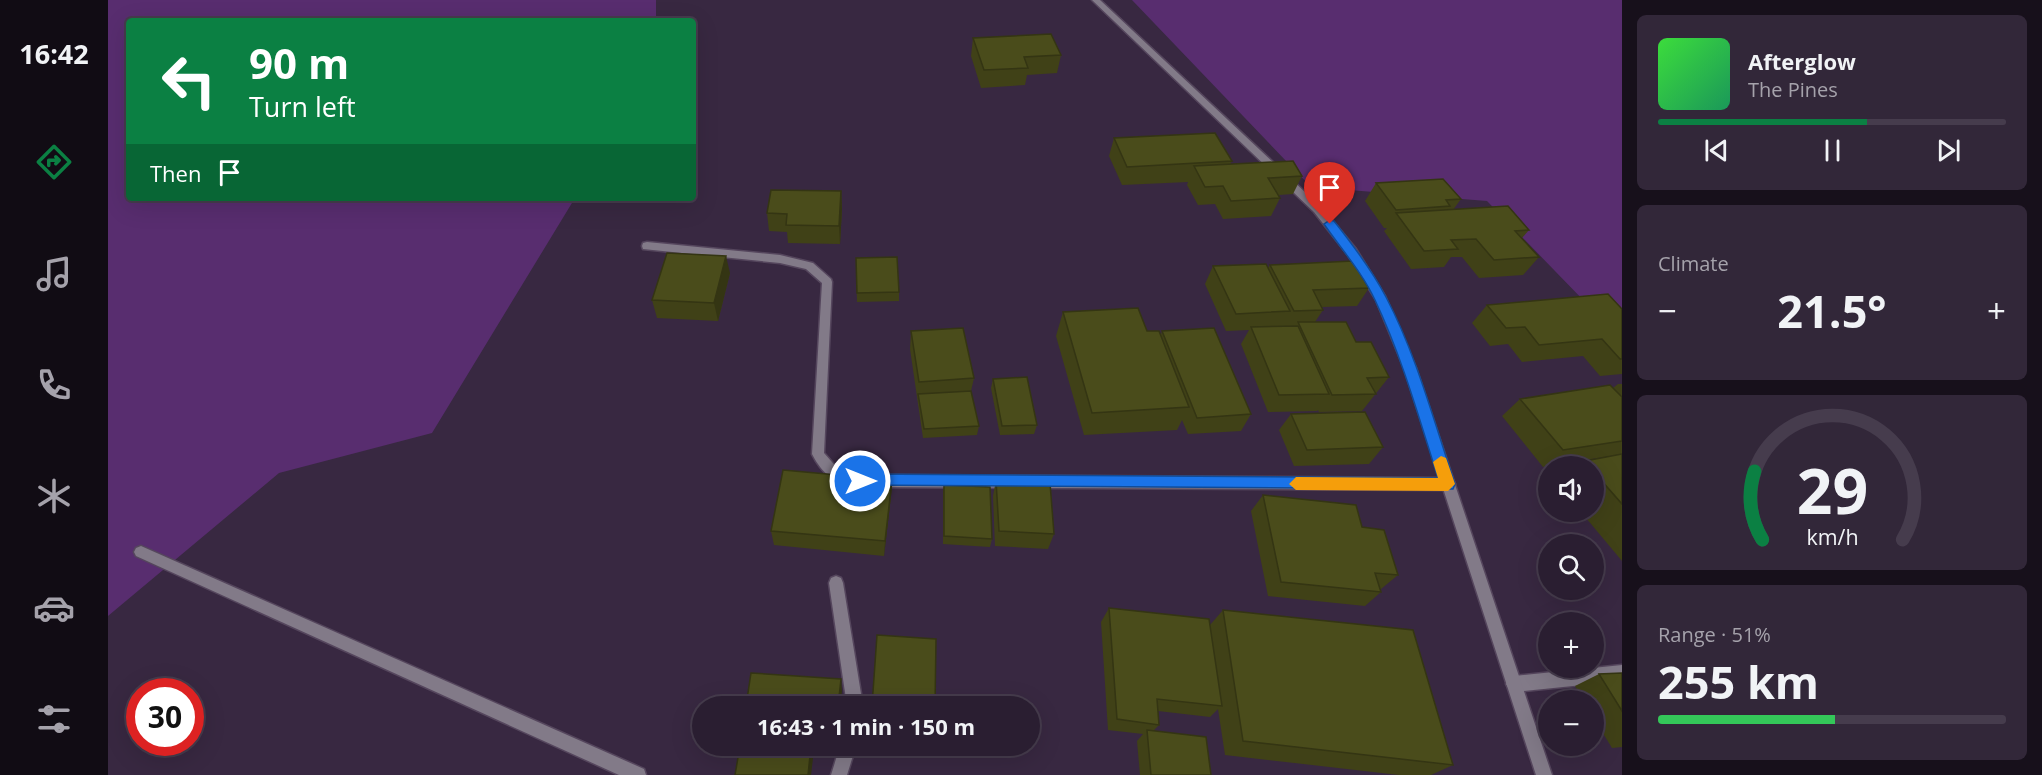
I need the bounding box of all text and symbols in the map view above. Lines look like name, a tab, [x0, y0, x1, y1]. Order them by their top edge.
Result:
text: 90 m	[249, 34, 349, 91]
text: 16:42	[19, 35, 89, 72]
icon: left	[150, 42, 228, 120]
text: Afterglow	[1748, 46, 1856, 76]
text: The Pines	[1748, 76, 1838, 103]
text: Turn left	[249, 88, 356, 125]
icon: previous	[1700, 134, 1733, 167]
icon: pause	[1816, 134, 1849, 167]
icon: next	[1932, 134, 1965, 167]
icon: directions	[33, 141, 75, 183]
icon: arrive	[213, 156, 246, 189]
text: Then	[150, 158, 201, 188]
pin	[1304, 162, 1355, 224]
icon: arrive	[1313, 171, 1346, 204]
text: Climate	[1658, 250, 1729, 277]
icon: music	[33, 253, 75, 295]
text: 21.5°	[1777, 280, 1887, 341]
text: −	[1658, 288, 1677, 333]
text: +	[1987, 288, 2006, 333]
icon: phone	[33, 364, 75, 406]
text: 29	[1796, 447, 1868, 532]
position arrow	[828, 449, 892, 513]
map controls	[1538, 456, 1604, 756]
button: sound	[1538, 456, 1604, 522]
icon: climate	[33, 475, 75, 517]
text: km/h	[1806, 522, 1858, 551]
button: search	[1538, 534, 1604, 600]
icon: car	[33, 587, 75, 629]
button: +	[1538, 612, 1604, 678]
text: Range · 51%	[1658, 621, 1771, 648]
text: 255 km	[1658, 651, 1819, 712]
speed limit sign: 30	[126, 678, 204, 756]
button: −	[1538, 690, 1604, 756]
icon: filters	[33, 698, 75, 740]
text: 16:43 · 1 min · 150 m	[757, 711, 975, 741]

